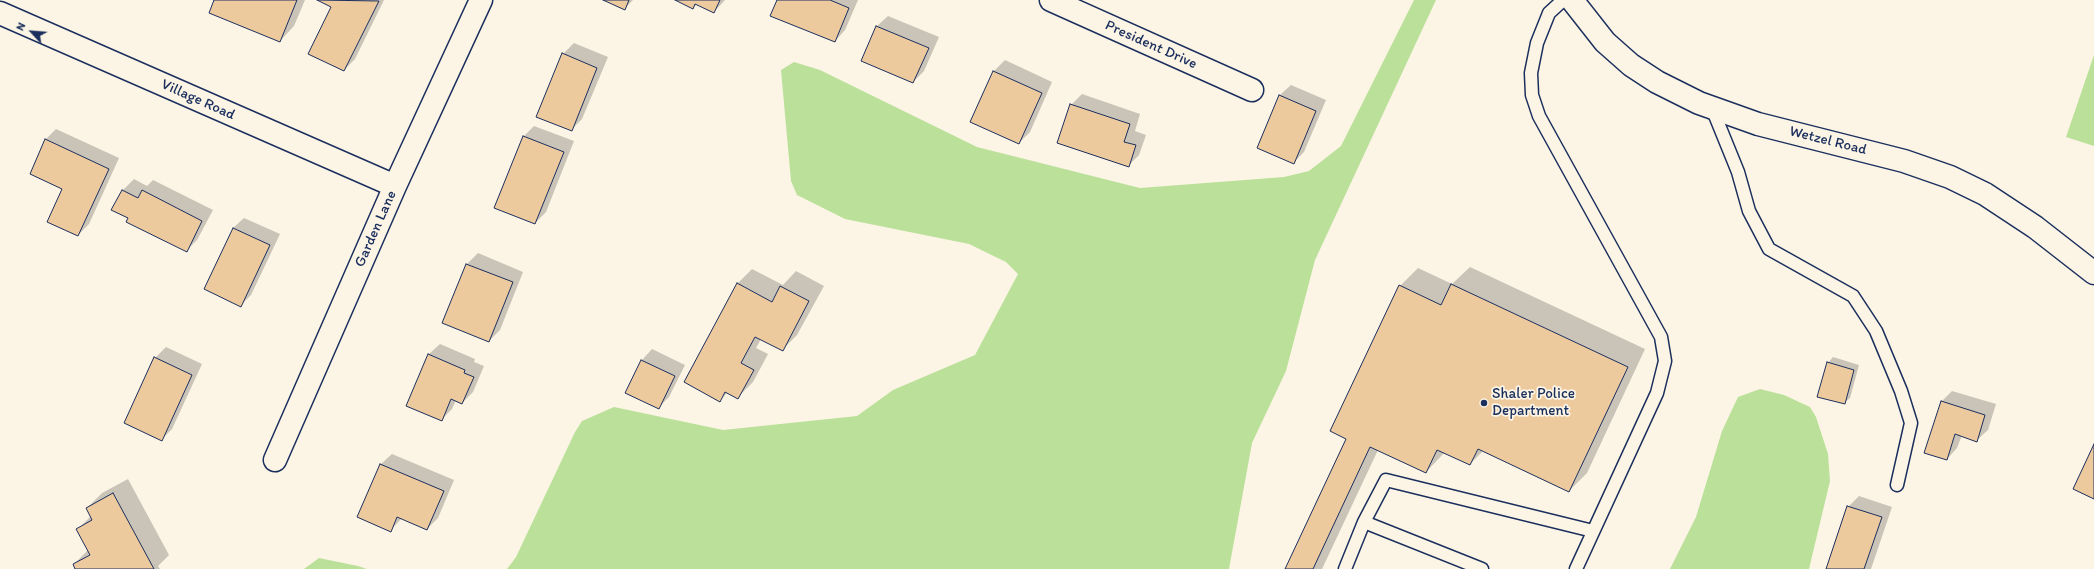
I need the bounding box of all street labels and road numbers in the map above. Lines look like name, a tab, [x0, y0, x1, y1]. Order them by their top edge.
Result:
street label: President Drive	[1102, 17, 1200, 73]
street label: Village Road	[158, 76, 238, 124]
street label: Wetzel Road	[1788, 123, 1868, 159]
street label: Garden Lane	[351, 188, 401, 270]

